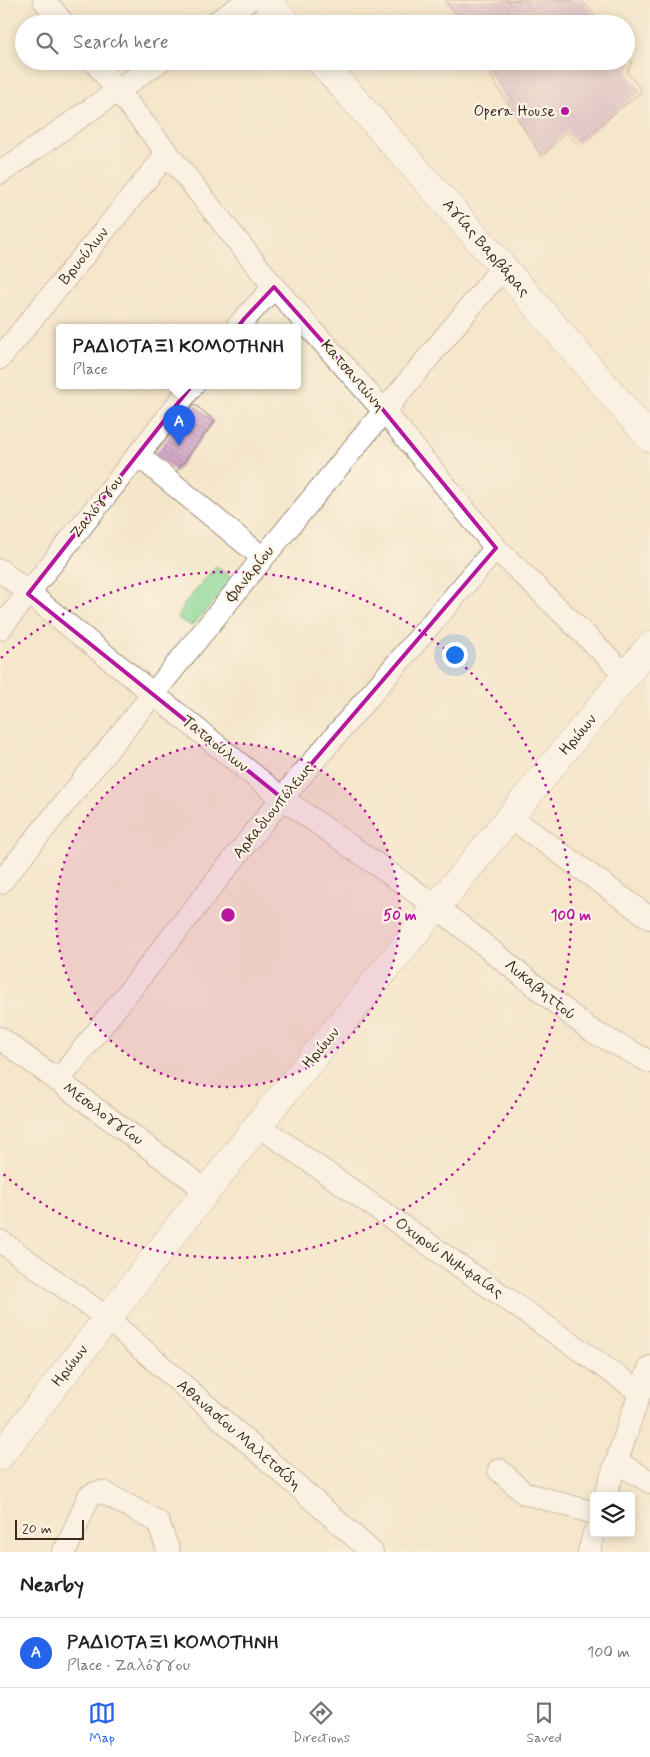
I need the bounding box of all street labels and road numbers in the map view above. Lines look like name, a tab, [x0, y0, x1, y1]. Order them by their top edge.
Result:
street label: Αγίας Βαρβάρας	[438, 195, 534, 301]
street label: Βρυούλων	[54, 223, 114, 289]
street label: Κατσαντώνη	[316, 336, 390, 416]
street label: Ζαλόγγου	[66, 471, 128, 543]
street label: Φαναρίου	[220, 542, 279, 607]
street label: Ηρώων	[555, 710, 601, 760]
street label: Ταταούλων	[177, 711, 253, 777]
street label: Αρκαδιουπόλεως	[228, 759, 318, 863]
street label: Λυκαβηττού	[500, 955, 580, 1025]
street label: Ηρώων	[298, 1023, 344, 1073]
street label: Μεσολογγίου	[58, 1078, 148, 1150]
street label: Οχυρού Νυμφαίας	[391, 1213, 507, 1303]
street label: Ηρώων	[47, 1341, 93, 1391]
street label: Αθανασίου Μαλετσίδη	[172, 1375, 306, 1495]

